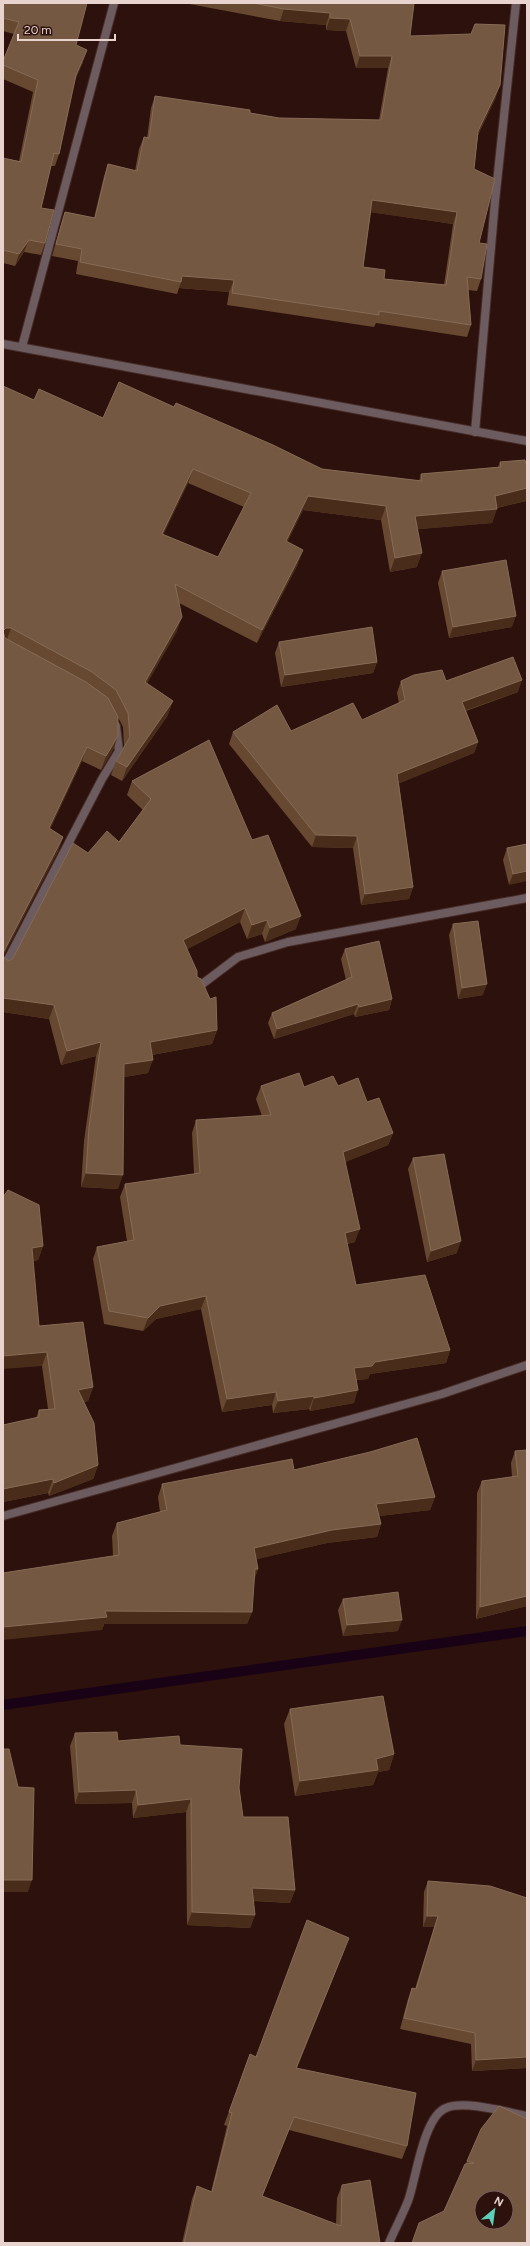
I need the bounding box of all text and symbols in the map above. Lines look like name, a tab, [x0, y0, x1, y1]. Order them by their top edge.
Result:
scale bar	[18, 16, 115, 42]
text: 20 m	[24, 23, 52, 37]
north arrow	[474, 2190, 514, 2230]
text: N	[492, 2194, 505, 2209]

